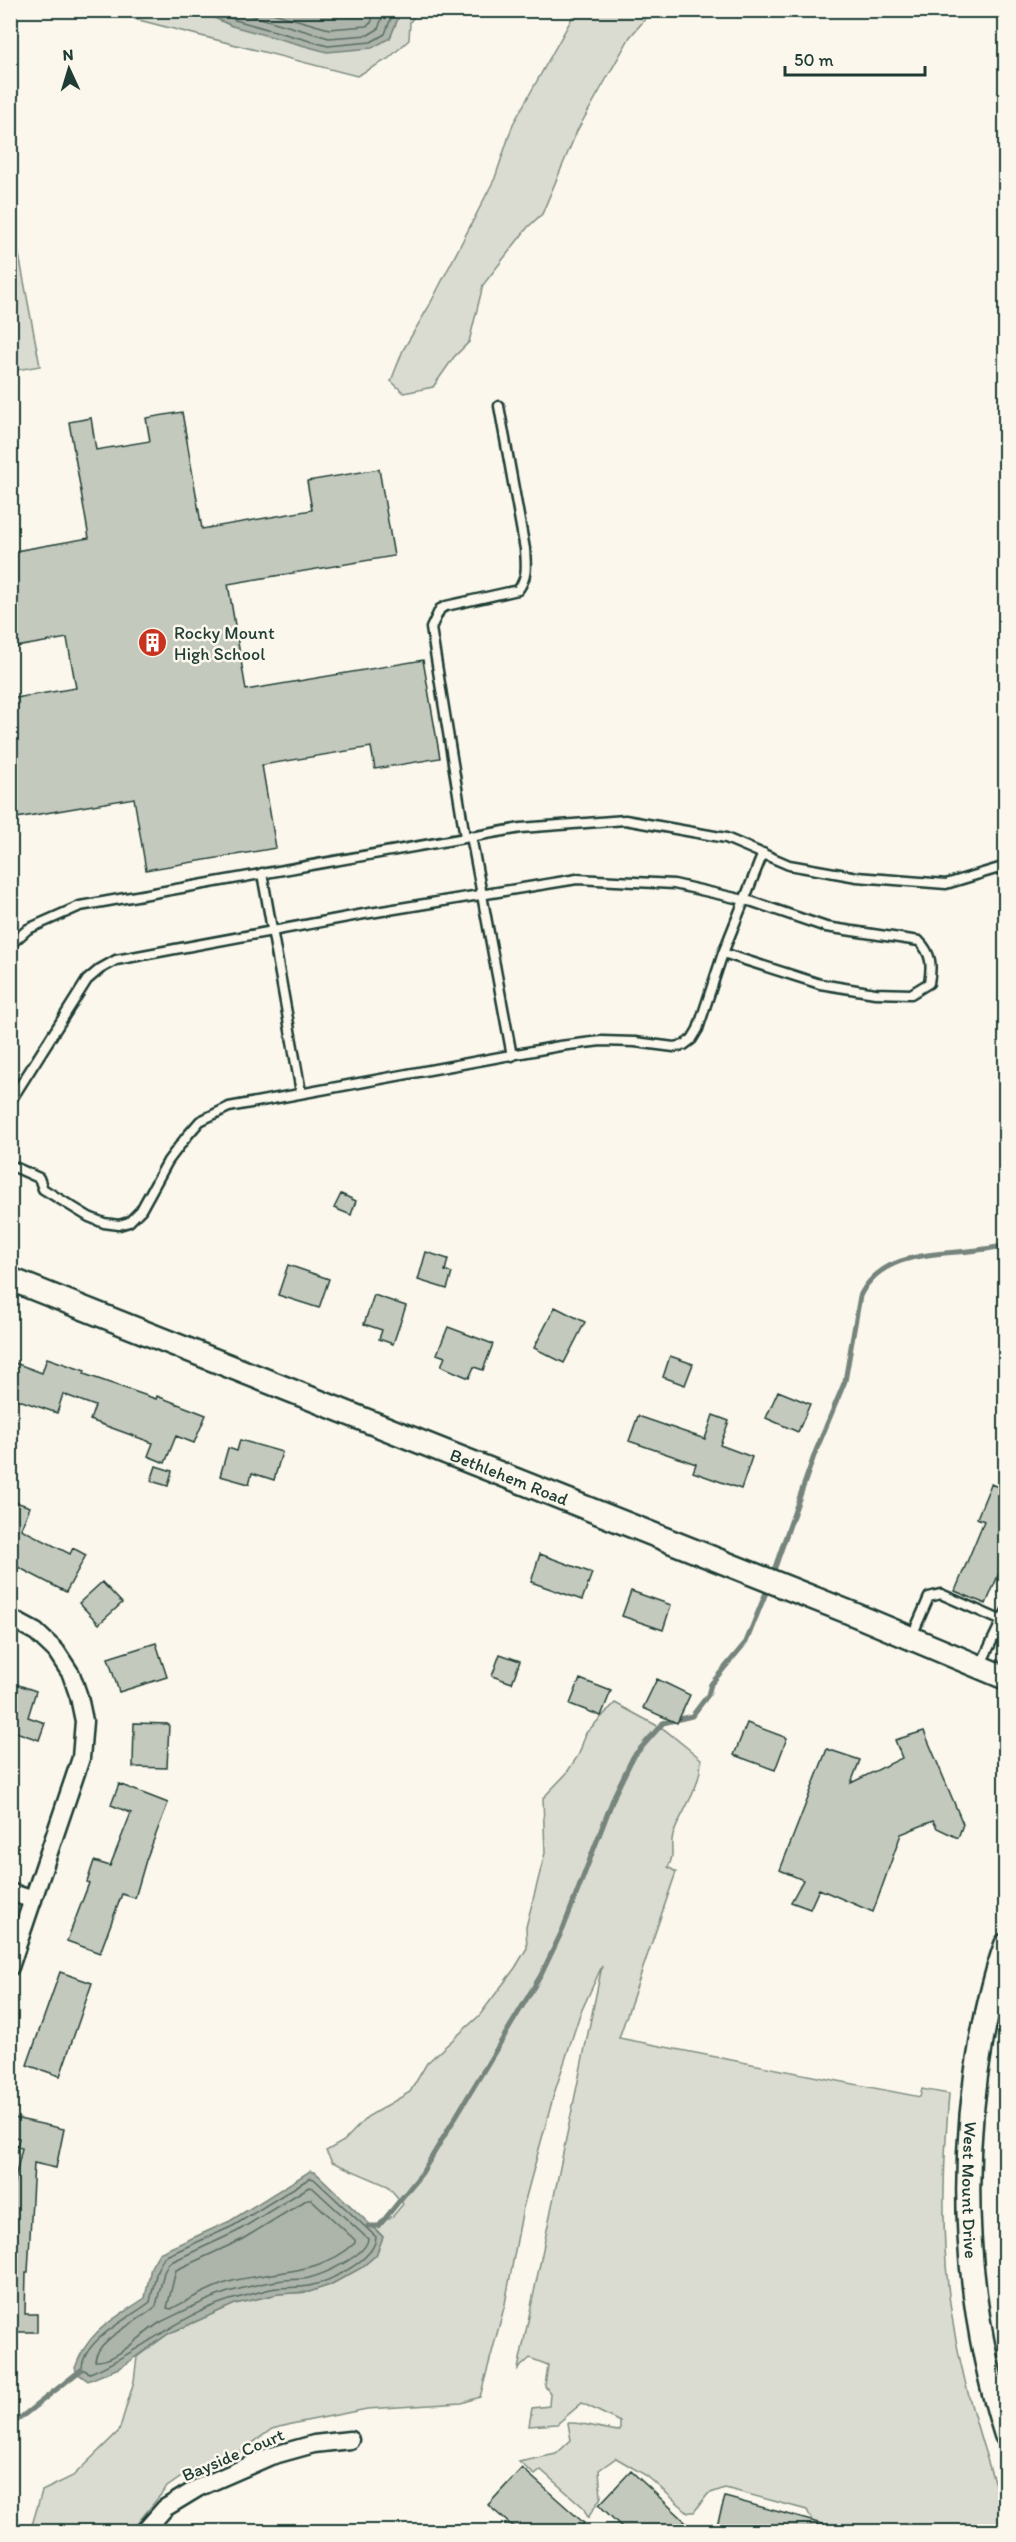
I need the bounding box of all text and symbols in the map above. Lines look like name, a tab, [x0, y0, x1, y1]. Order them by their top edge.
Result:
north arrow	[39, 39, 99, 99]
scale bar	[785, 39, 924, 77]
text: N	[62, 45, 74, 64]
text: 50 m	[794, 49, 834, 71]
place label: Rocky Mount High School	[174, 622, 275, 665]
building icon: Rocky Mount High School	[137, 627, 169, 659]
street label: Bethlehem Road	[447, 1444, 572, 1511]
street label: West Mount Drive	[957, 2121, 982, 2259]
street label: Bayside Court	[179, 2423, 288, 2486]

